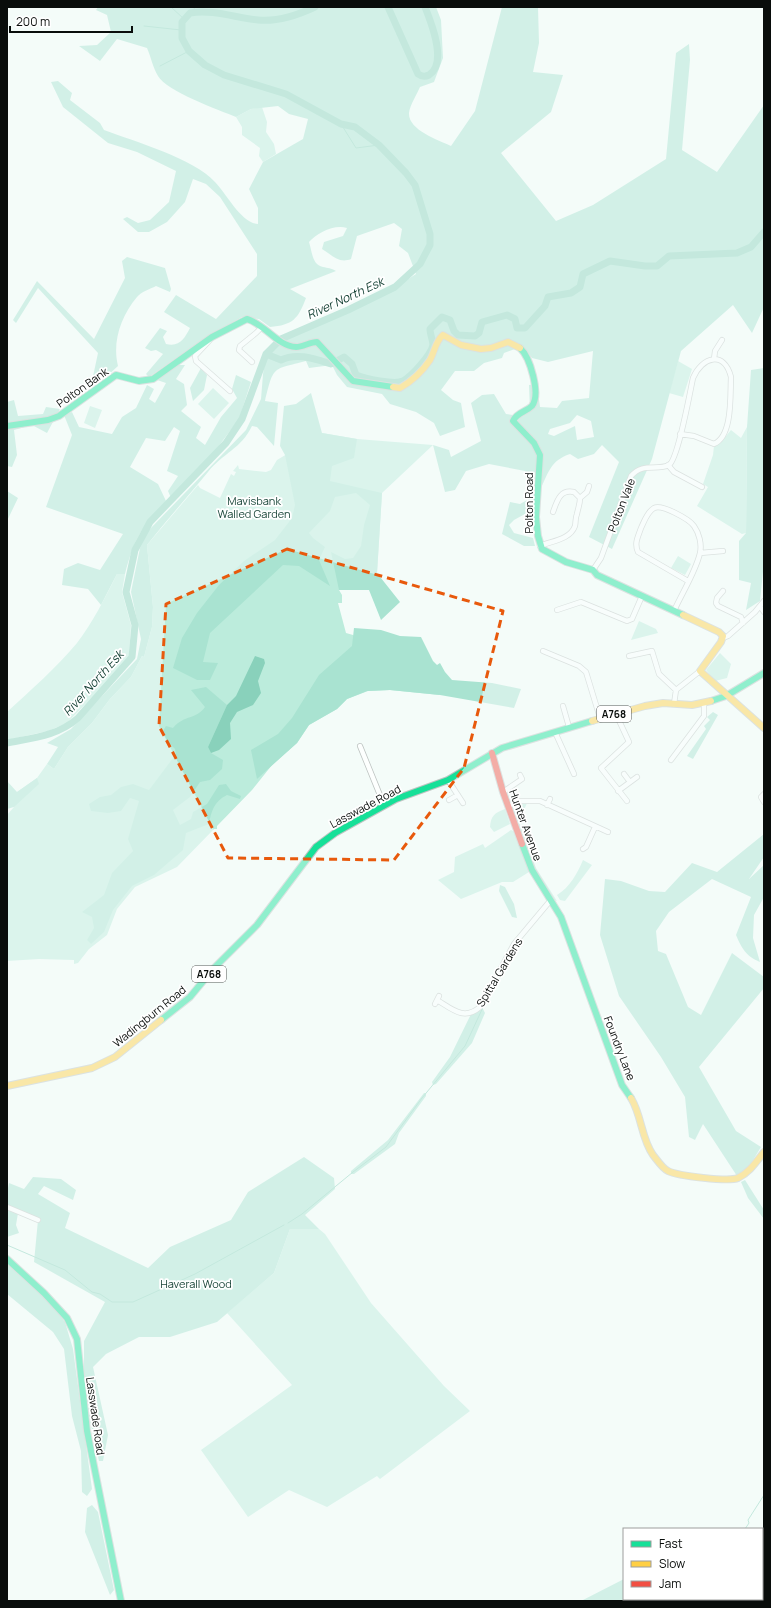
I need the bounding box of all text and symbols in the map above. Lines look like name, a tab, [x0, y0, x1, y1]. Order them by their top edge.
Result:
scale bar	[10, 8, 132, 34]
text: 200 m	[16, 13, 50, 30]
water label: River North Esk	[304, 272, 388, 323]
street label: Polton Bank	[53, 363, 111, 410]
street label: Polton Road	[521, 472, 536, 534]
street label: Polton Vale	[604, 475, 638, 534]
park label: Mavisbank Walled Garden	[217, 493, 291, 521]
water label: River North Esk	[59, 645, 128, 720]
road number: A768	[597, 706, 631, 722]
street label: Lasswade Road	[327, 781, 403, 831]
street label: Hunter Avenue	[506, 787, 546, 863]
street label: Spittal Gardens	[473, 935, 526, 1009]
road number: A768	[192, 966, 226, 982]
street label: Wadingburn Road	[109, 982, 189, 1050]
street label: Foundry Lane	[601, 1014, 639, 1083]
park label: Haverall Wood	[160, 1276, 232, 1291]
street label: Lasswade Road	[83, 1376, 109, 1456]
legend	[623, 1528, 763, 1600]
text: Fast	[659, 1535, 683, 1552]
text: Slow	[659, 1555, 685, 1572]
text: Jam	[659, 1575, 681, 1592]

